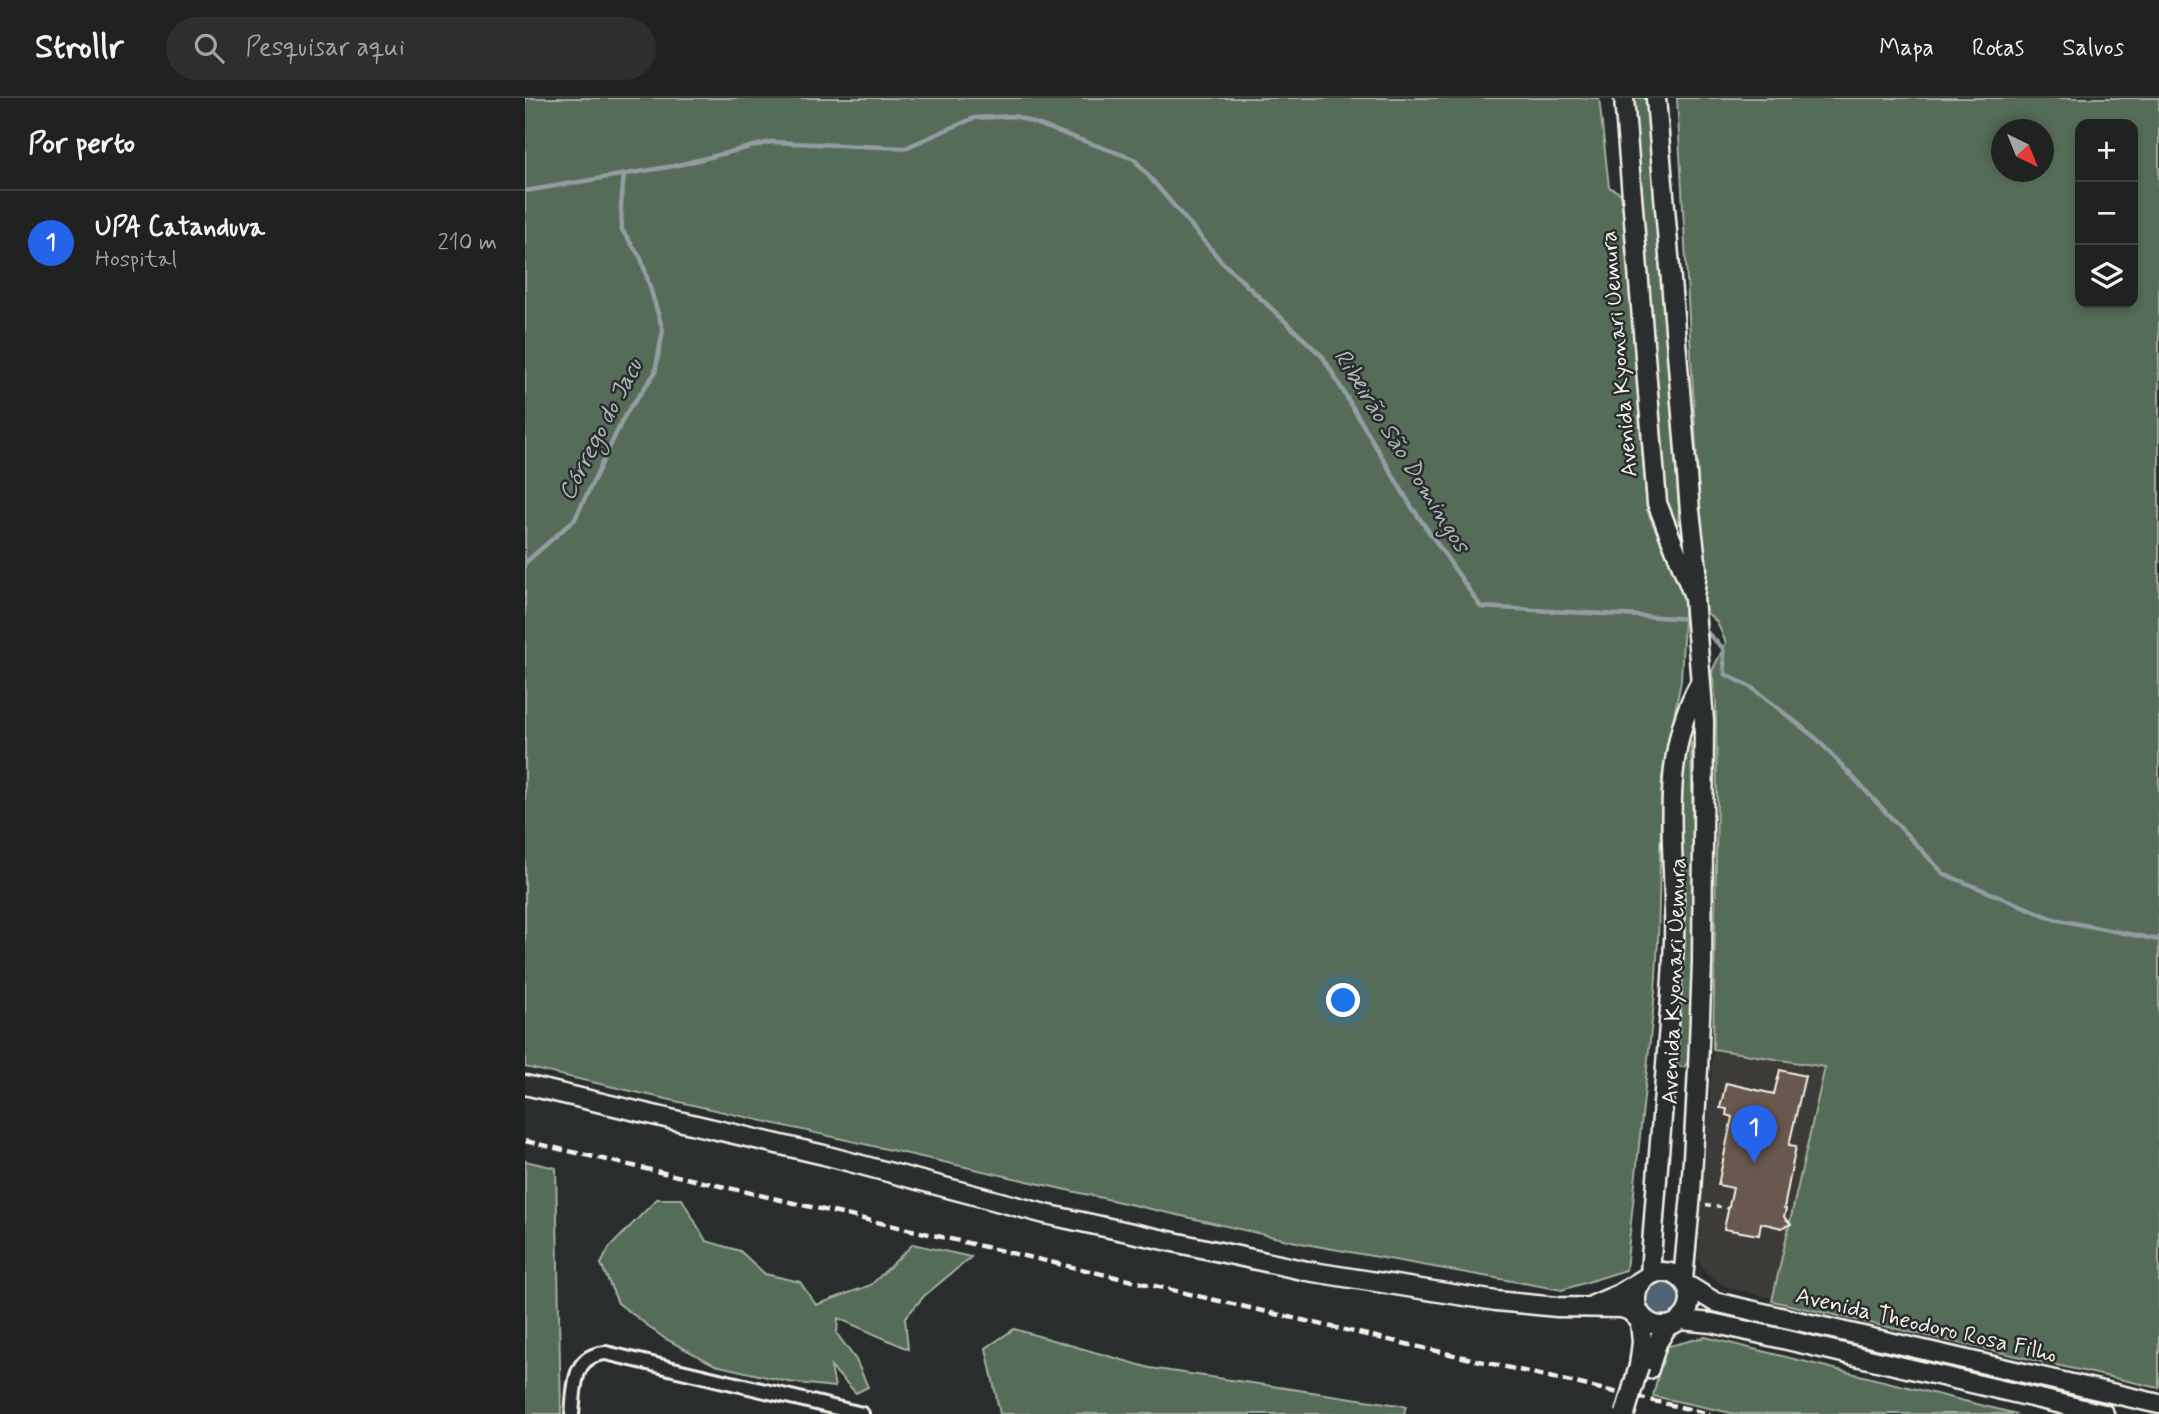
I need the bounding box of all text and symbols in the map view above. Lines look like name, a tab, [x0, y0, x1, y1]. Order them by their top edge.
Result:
search box	[166, 17, 656, 80]
text: Strollr	[35, 26, 124, 70]
icon: search	[190, 29, 228, 67]
text: Pesquisar aqui	[246, 31, 405, 65]
text: Mapa	[1879, 33, 1934, 64]
text: Rotas	[1972, 33, 2024, 64]
text: Salvos	[2062, 33, 2124, 64]
north arrow	[1991, 119, 2054, 182]
map controls	[2075, 119, 2138, 308]
button: +	[2075, 119, 2138, 182]
text: Por perto	[28, 124, 135, 163]
button: −	[2075, 182, 2138, 245]
text: UPA Catanduva	[95, 211, 265, 245]
text: 1	[46, 228, 56, 258]
text: 210 m	[437, 228, 497, 258]
street label: Avenida Kyonari Uemura	[1594, 230, 1646, 478]
text: Hospital	[95, 245, 177, 275]
button: layers	[2075, 245, 2138, 308]
water label: Ribeirão São Domingos	[1326, 343, 1477, 561]
water label: Córrego do Jacu	[552, 352, 653, 507]
street label: Avenida Kyonari Uemura	[1656, 857, 1694, 1105]
your location	[1326, 983, 1360, 1017]
pin: 1	[1731, 1105, 1777, 1163]
street label: Avenida Theodoro Rosa Filho	[1792, 1281, 2060, 1371]

